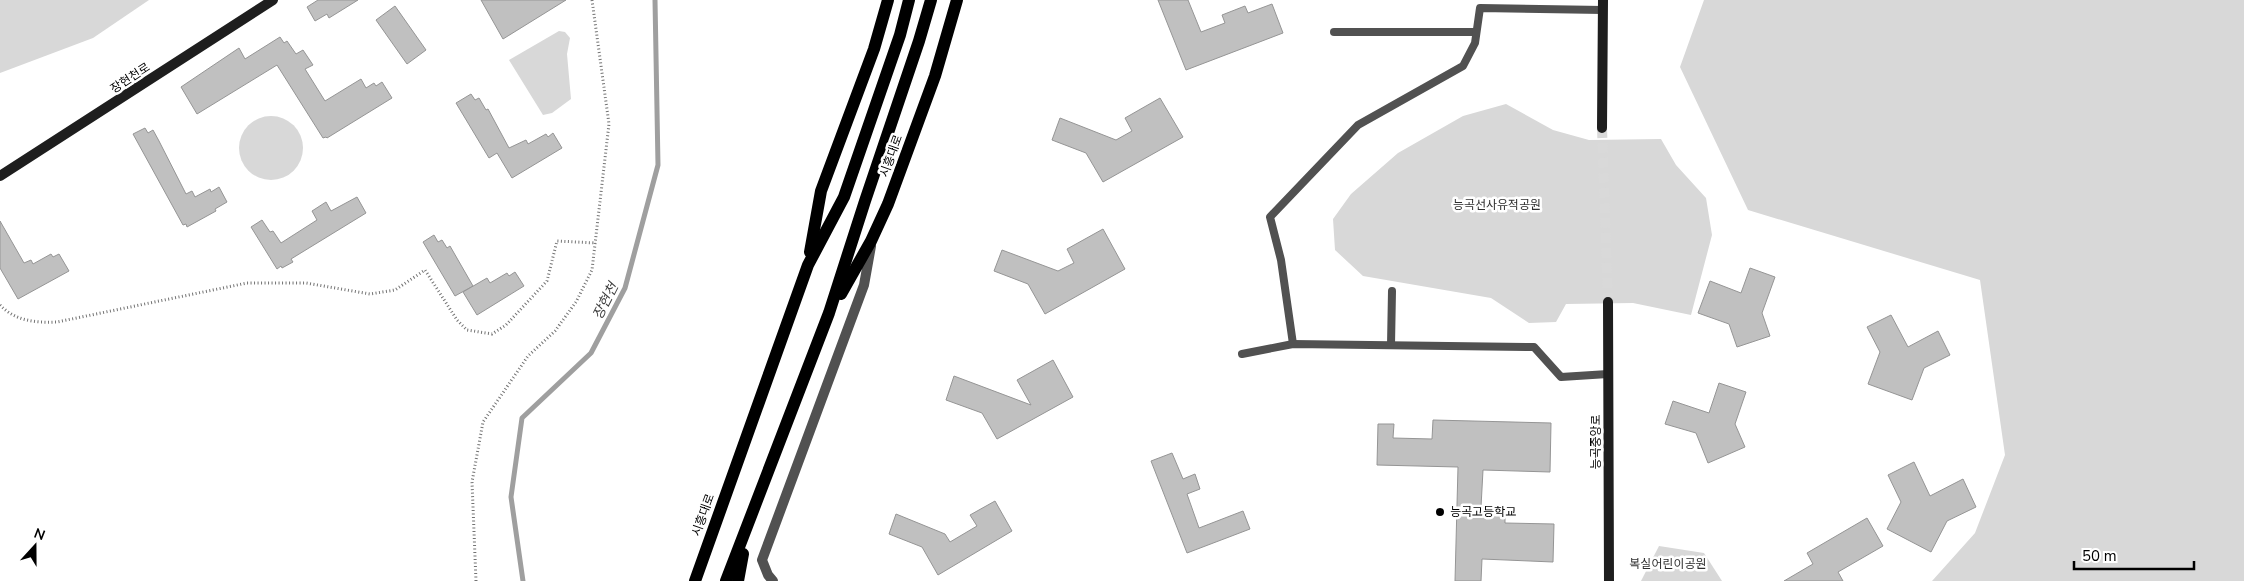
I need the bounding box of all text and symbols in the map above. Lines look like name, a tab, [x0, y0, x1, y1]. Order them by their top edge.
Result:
street label: 장현천로	[107, 59, 153, 97]
street label: 시흥대로	[876, 133, 906, 179]
park label: 능곡선사유적공원	[1453, 197, 1541, 213]
water label: 장현천	[588, 279, 623, 323]
street label: 능곡중앙로	[1588, 414, 1604, 470]
street label: 시흥대로	[688, 492, 718, 538]
place label: 능곡고등학교	[1450, 504, 1516, 520]
marker: 능곡고등학교	[1434, 506, 1446, 518]
north arrow	[10, 521, 60, 571]
text: N	[31, 524, 48, 545]
scale bar	[2074, 538, 2194, 570]
text: 50 m	[2082, 546, 2117, 566]
park label: 복실어린이공원	[1629, 556, 1707, 572]

